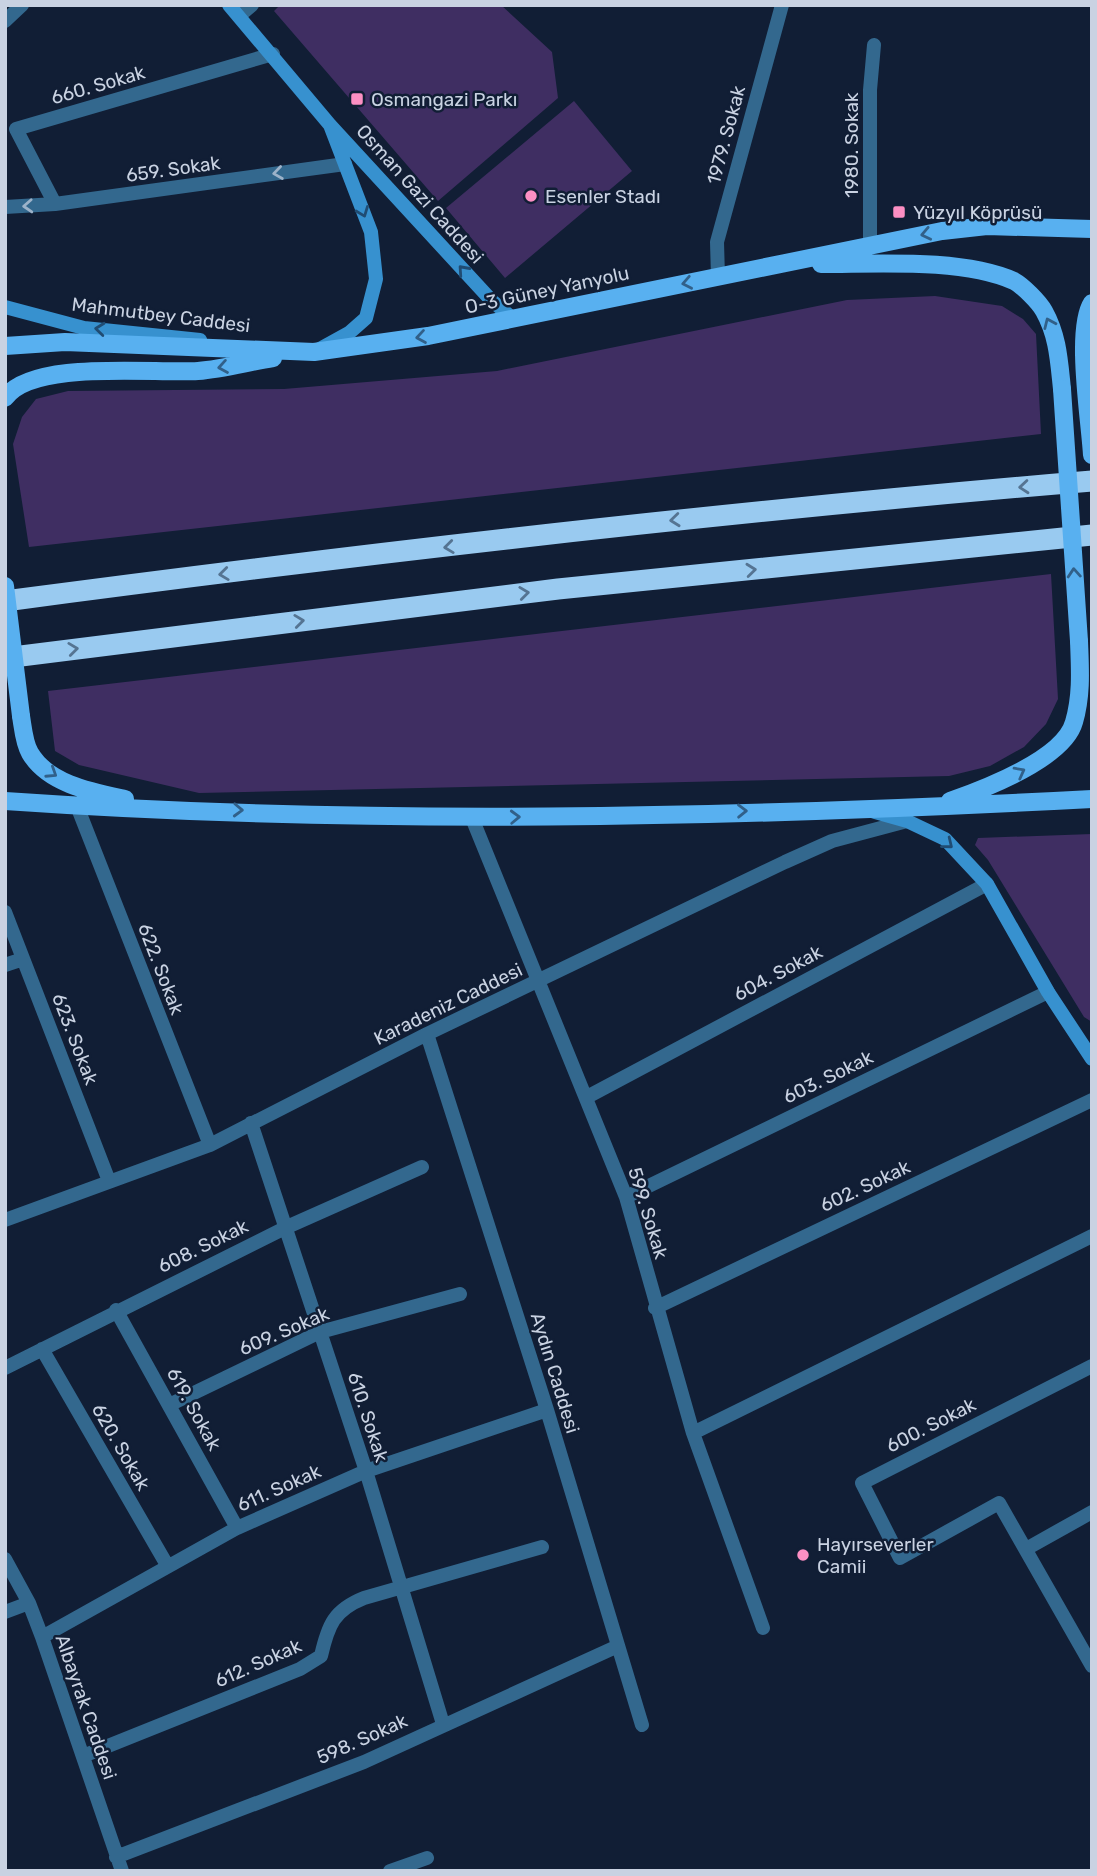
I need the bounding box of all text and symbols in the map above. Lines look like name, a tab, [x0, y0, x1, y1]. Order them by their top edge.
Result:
street label: 660. Sokak	[48, 61, 148, 109]
street label: 1979. Sokak	[702, 83, 750, 187]
place label: Osmangazi Parkı	[371, 88, 517, 111]
marker: Osmangazi Parkı	[349, 91, 365, 107]
street label: 1980. Sokak	[840, 92, 863, 198]
street label: Osman Gazi Caddesi	[352, 120, 488, 268]
street label: 659. Sokak	[124, 151, 222, 187]
one-way arrow	[272, 166, 283, 181]
place label: Esenler Stadı	[545, 185, 661, 208]
marker: Esenler Stadı	[523, 188, 539, 204]
one-way arrow	[22, 198, 33, 213]
place label: Yüzyıl Köprüsü	[913, 201, 1042, 224]
marker: Yüzyıl Köprüsü	[891, 204, 907, 220]
one-way arrow	[355, 205, 369, 217]
one-way arrow	[920, 225, 932, 240]
street label: O-3 Güney Yanyolu	[463, 261, 631, 319]
one-way arrow	[459, 266, 472, 279]
one-way arrow	[681, 275, 693, 290]
street label: Mahmutbey Caddesi	[70, 293, 252, 337]
one-way arrow	[1043, 318, 1057, 330]
one-way arrow	[94, 322, 106, 337]
one-way arrow	[415, 329, 427, 344]
one-way arrow	[217, 358, 229, 373]
one-way arrow	[1018, 479, 1030, 494]
one-way arrow	[670, 513, 681, 528]
one-way arrow	[444, 540, 455, 555]
one-way arrow	[746, 563, 757, 578]
one-way arrow	[218, 567, 229, 582]
one-way arrow	[1067, 567, 1082, 578]
one-way arrow	[519, 586, 530, 601]
one-way arrow	[293, 614, 305, 629]
one-way arrow	[67, 642, 79, 657]
one-way arrow	[44, 765, 57, 778]
one-way arrow	[1012, 767, 1025, 780]
one-way arrow	[233, 803, 244, 818]
one-way arrow	[737, 804, 748, 819]
one-way arrow	[510, 809, 521, 825]
one-way arrow	[940, 836, 953, 848]
street label: 622. Sokak	[133, 920, 189, 1018]
street label: 604. Sokak	[730, 940, 826, 1006]
street label: Karadeniz Caddesi	[370, 958, 526, 1050]
street label: 623. Sokak	[47, 990, 103, 1088]
street label: 603. Sokak	[779, 1045, 877, 1109]
street label: 602. Sokak	[816, 1155, 914, 1217]
street label: 599. Sokak	[623, 1164, 673, 1262]
street label: 608. Sokak	[154, 1214, 252, 1278]
street label: 609. Sokak	[235, 1302, 333, 1360]
street label: Aydın Caddesi	[526, 1310, 584, 1436]
street label: 619. Sokak	[162, 1364, 226, 1455]
street label: 610. Sokak	[343, 1369, 393, 1465]
street label: 600. Sokak	[882, 1393, 980, 1457]
street label: 620. Sokak	[87, 1399, 155, 1495]
street label: 611. Sokak	[234, 1459, 325, 1517]
place label: Hayırseverler Camii	[817, 1533, 934, 1578]
marker: Hayırseverler Camii	[795, 1547, 811, 1563]
street label: Albayrak Caddesi	[50, 1631, 122, 1783]
street label: 612. Sokak	[211, 1634, 305, 1692]
street label: 598. Sokak	[313, 1709, 411, 1769]

